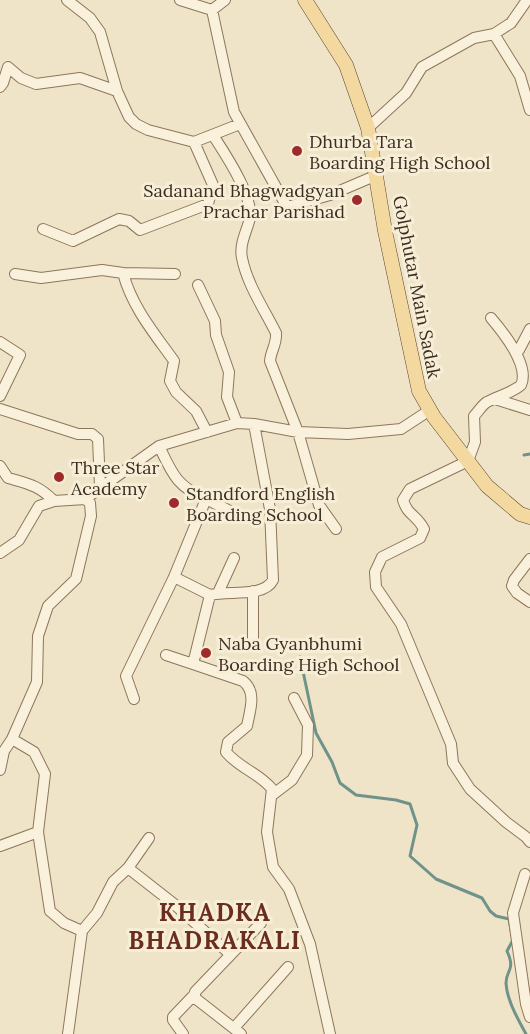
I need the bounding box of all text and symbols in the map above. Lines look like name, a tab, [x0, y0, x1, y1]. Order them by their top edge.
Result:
place label: Dhurba Tara Boarding High School	[309, 130, 491, 174]
marker: Dhurba Tara Boarding High School	[290, 144, 304, 158]
place label: Sadanand Bhagwadgyan Prachar Parishad	[143, 179, 345, 223]
marker: Sadanand Bhagwadgyan Prachar Parishad	[350, 193, 364, 207]
street label: Golphutar Main Sadak	[388, 194, 446, 381]
place label: Three Star Academy	[70, 456, 160, 500]
marker: Three Star Academy	[52, 470, 66, 484]
place label: Standford English Boarding School	[186, 482, 336, 526]
marker: Standford English Boarding School	[167, 496, 181, 510]
place label: Naba Gyanbhumi Boarding High School	[218, 632, 400, 676]
marker: Naba Gyanbhumi Boarding High School	[199, 646, 213, 660]
district label: KHADKA BHADRAKALI	[128, 897, 302, 956]

